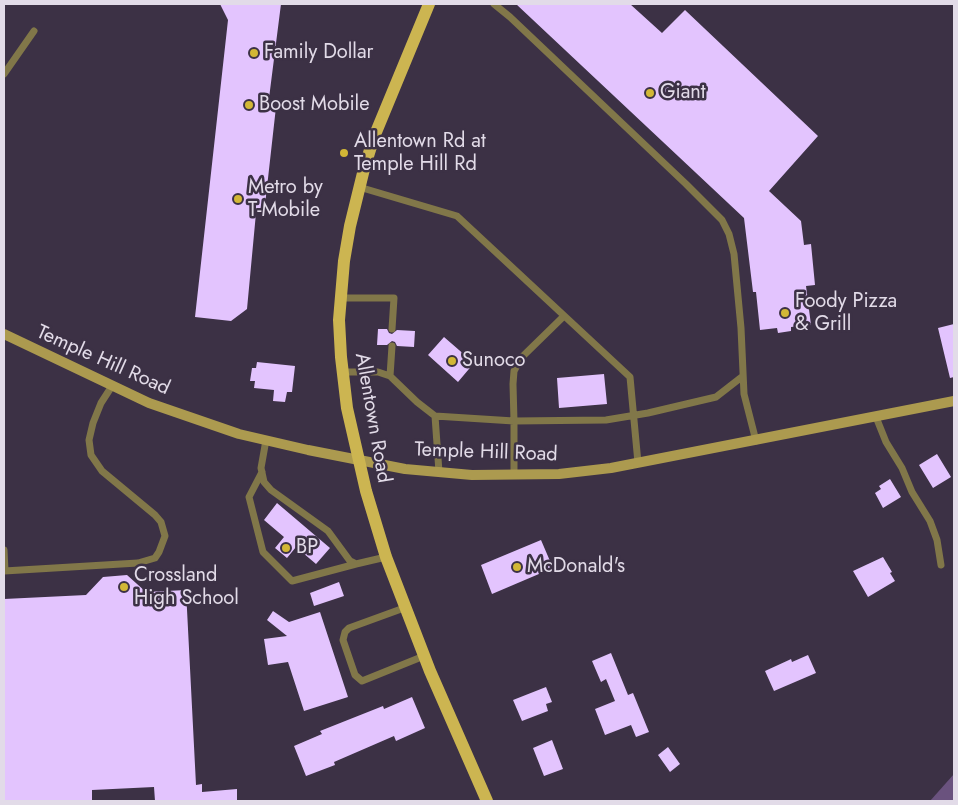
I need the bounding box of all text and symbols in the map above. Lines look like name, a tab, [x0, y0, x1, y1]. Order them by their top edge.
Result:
place label: Family Dollar	[264, 41, 373, 65]
marker: Family Dollar	[248, 47, 260, 59]
place label: Giant	[660, 81, 706, 105]
marker: Giant	[644, 87, 656, 99]
place label: Boost Mobile	[259, 93, 369, 117]
marker: Boost Mobile	[243, 99, 255, 111]
place label: Allentown Rd at Temple Hill Rd	[354, 130, 486, 177]
marker: Allentown Rd at Temple Hill Rd	[338, 147, 350, 159]
place label: Metro by T-Mobile	[248, 176, 323, 223]
marker: Metro by T-Mobile	[232, 193, 244, 205]
place label: Foody Pizza & Grill	[795, 290, 897, 337]
marker: Foody Pizza & Grill	[779, 307, 791, 319]
street label: Temple Hill Road	[33, 321, 173, 401]
place label: Sunoco	[462, 349, 525, 373]
street label: Allentown Road	[349, 351, 395, 485]
marker: Sunoco	[446, 355, 458, 367]
street label: Temple Hill Road	[414, 439, 558, 467]
place label: BP	[296, 536, 318, 560]
marker: BP	[280, 542, 292, 554]
place label: McDonald's	[527, 555, 625, 579]
marker: McDonald's	[511, 561, 523, 573]
place label: Crossland High School	[134, 564, 239, 611]
marker: Crossland High School	[118, 581, 130, 593]

